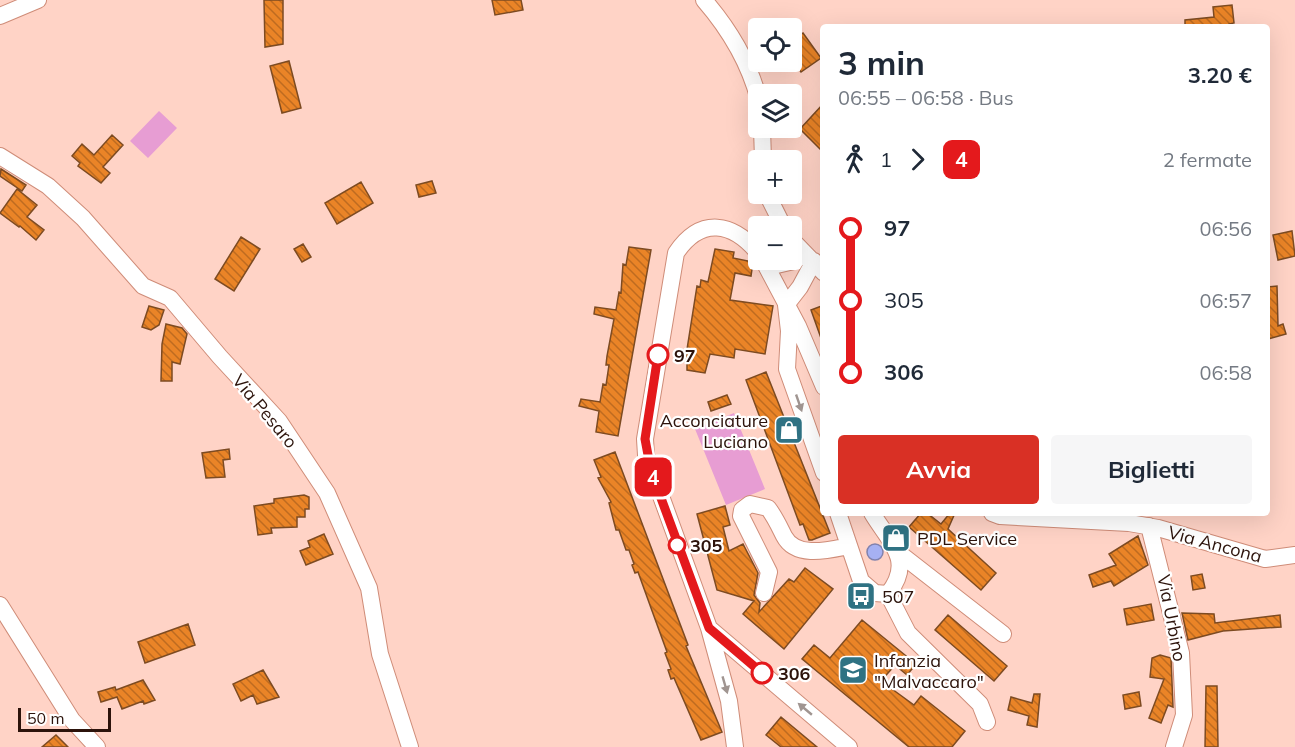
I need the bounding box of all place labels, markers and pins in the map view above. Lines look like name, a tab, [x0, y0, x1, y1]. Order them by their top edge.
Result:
marker: 97	[647, 344, 669, 366]
place label: 97	[674, 344, 696, 367]
place label: Acconciature Luciano	[660, 409, 768, 453]
shop icon: Acconciature Luciano	[773, 414, 805, 446]
shop icon: PDL Service	[880, 522, 912, 554]
place label: PDL Service	[917, 527, 1017, 550]
place label: 305	[690, 534, 723, 557]
marker: 305	[668, 536, 686, 554]
bus stop icon: 507	[845, 580, 877, 612]
place label: 507	[882, 585, 914, 608]
place label: Infanzia "Malvaccaro"	[874, 649, 984, 693]
school or university icon: Infanzia "Malvaccaro"	[837, 654, 869, 686]
marker: 306	[751, 662, 773, 684]
place label: 306	[778, 662, 811, 685]

